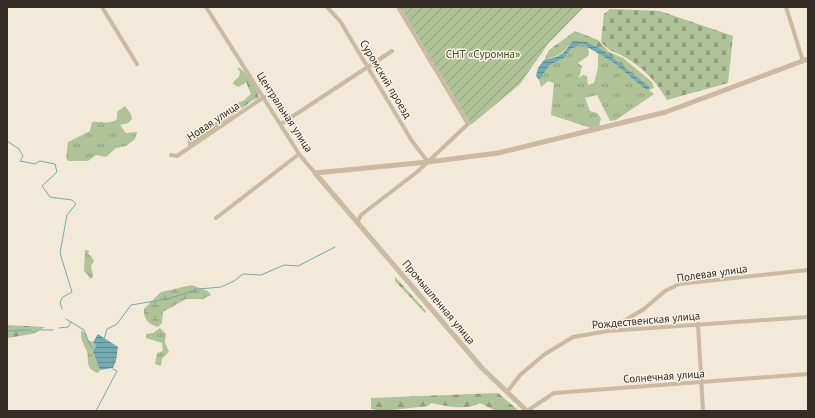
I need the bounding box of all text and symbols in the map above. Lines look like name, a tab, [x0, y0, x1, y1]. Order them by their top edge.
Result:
street label: Суромский проезд	[357, 37, 415, 121]
park label: СНТ «Суромна»	[446, 47, 520, 61]
street label: Центральная улица	[254, 69, 316, 155]
street label: Новая улица	[184, 98, 242, 144]
street label: Промышленная улица	[400, 257, 478, 347]
street label: Полевая улица	[676, 261, 748, 285]
street label: Рождественская улица	[591, 308, 701, 332]
street label: Солнечная улица	[623, 366, 705, 386]

